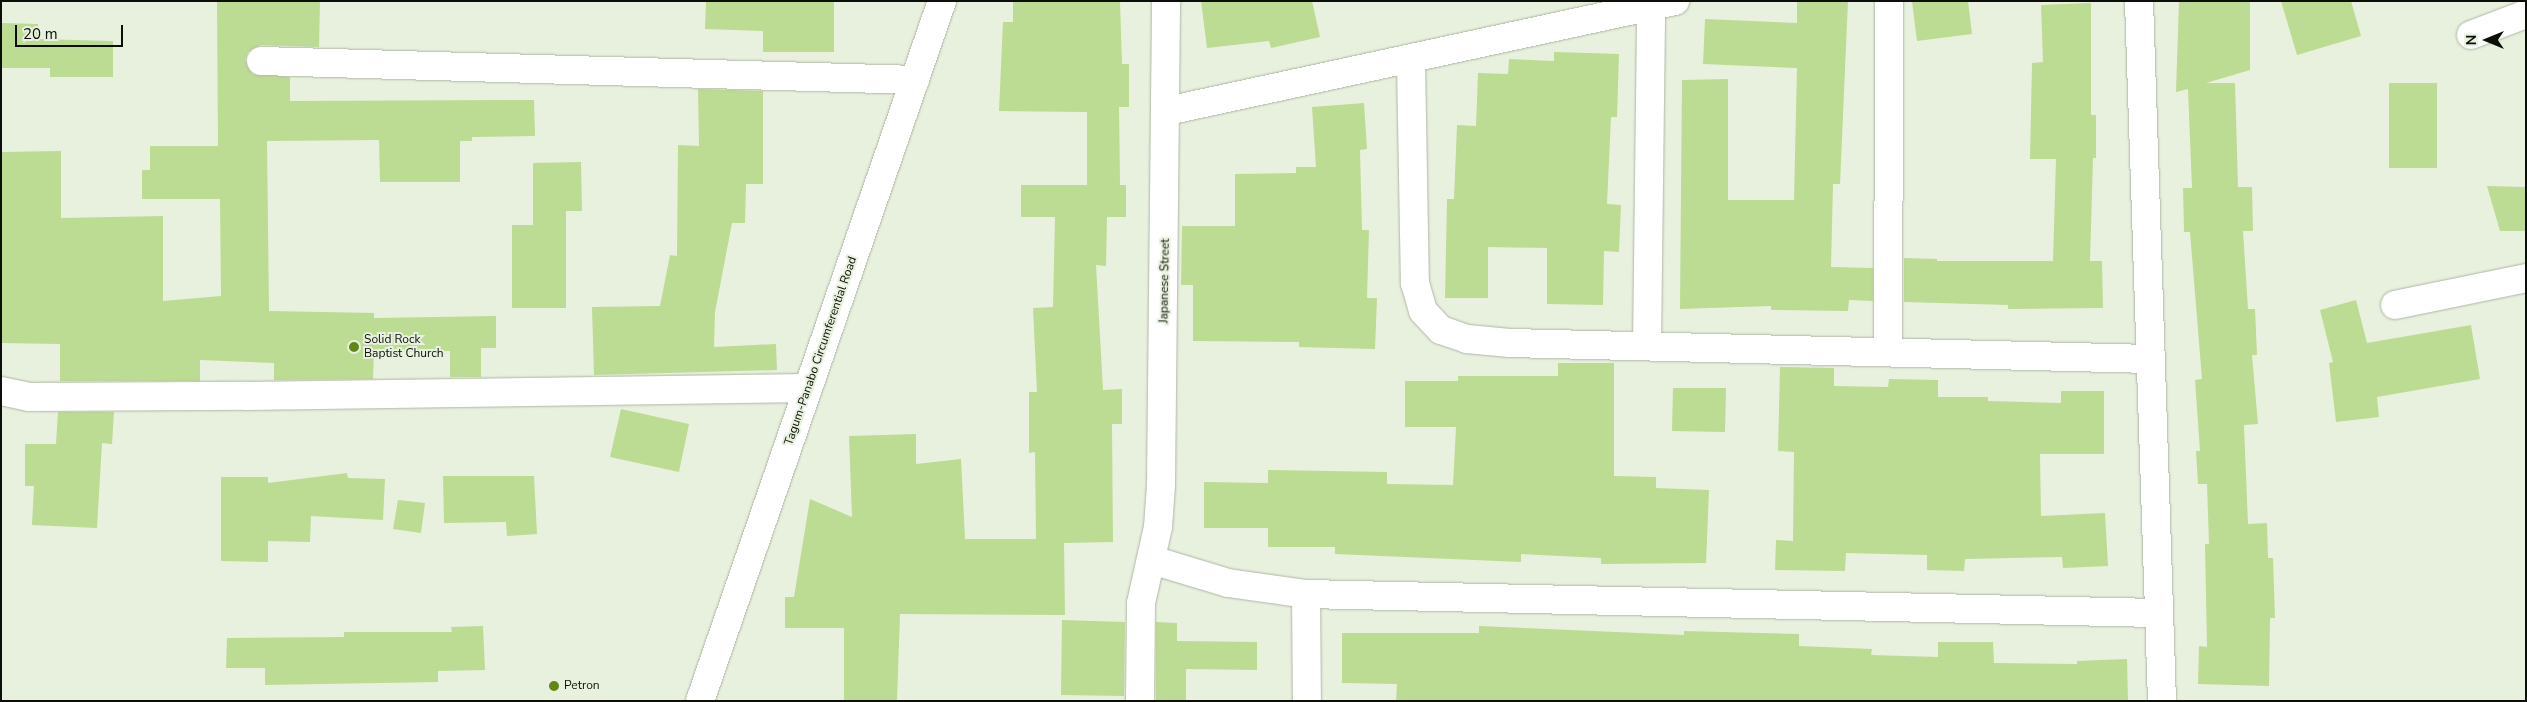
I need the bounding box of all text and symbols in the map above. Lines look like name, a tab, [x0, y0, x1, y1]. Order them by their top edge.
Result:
scale bar	[18, 15, 125, 47]
north arrow	[2462, 15, 2512, 65]
text: 20 m	[23, 24, 58, 44]
text: N	[2462, 35, 2481, 45]
street label: Japanese Street	[1157, 238, 1173, 324]
street label: Tagum-Panabo Circumferential Road	[782, 255, 860, 447]
place label: Solid Rock Baptist Church	[364, 333, 444, 361]
marker: Solid Rock Baptist Church	[348, 341, 360, 353]
place label: Petron	[564, 679, 600, 693]
marker: Petron	[548, 680, 560, 692]

